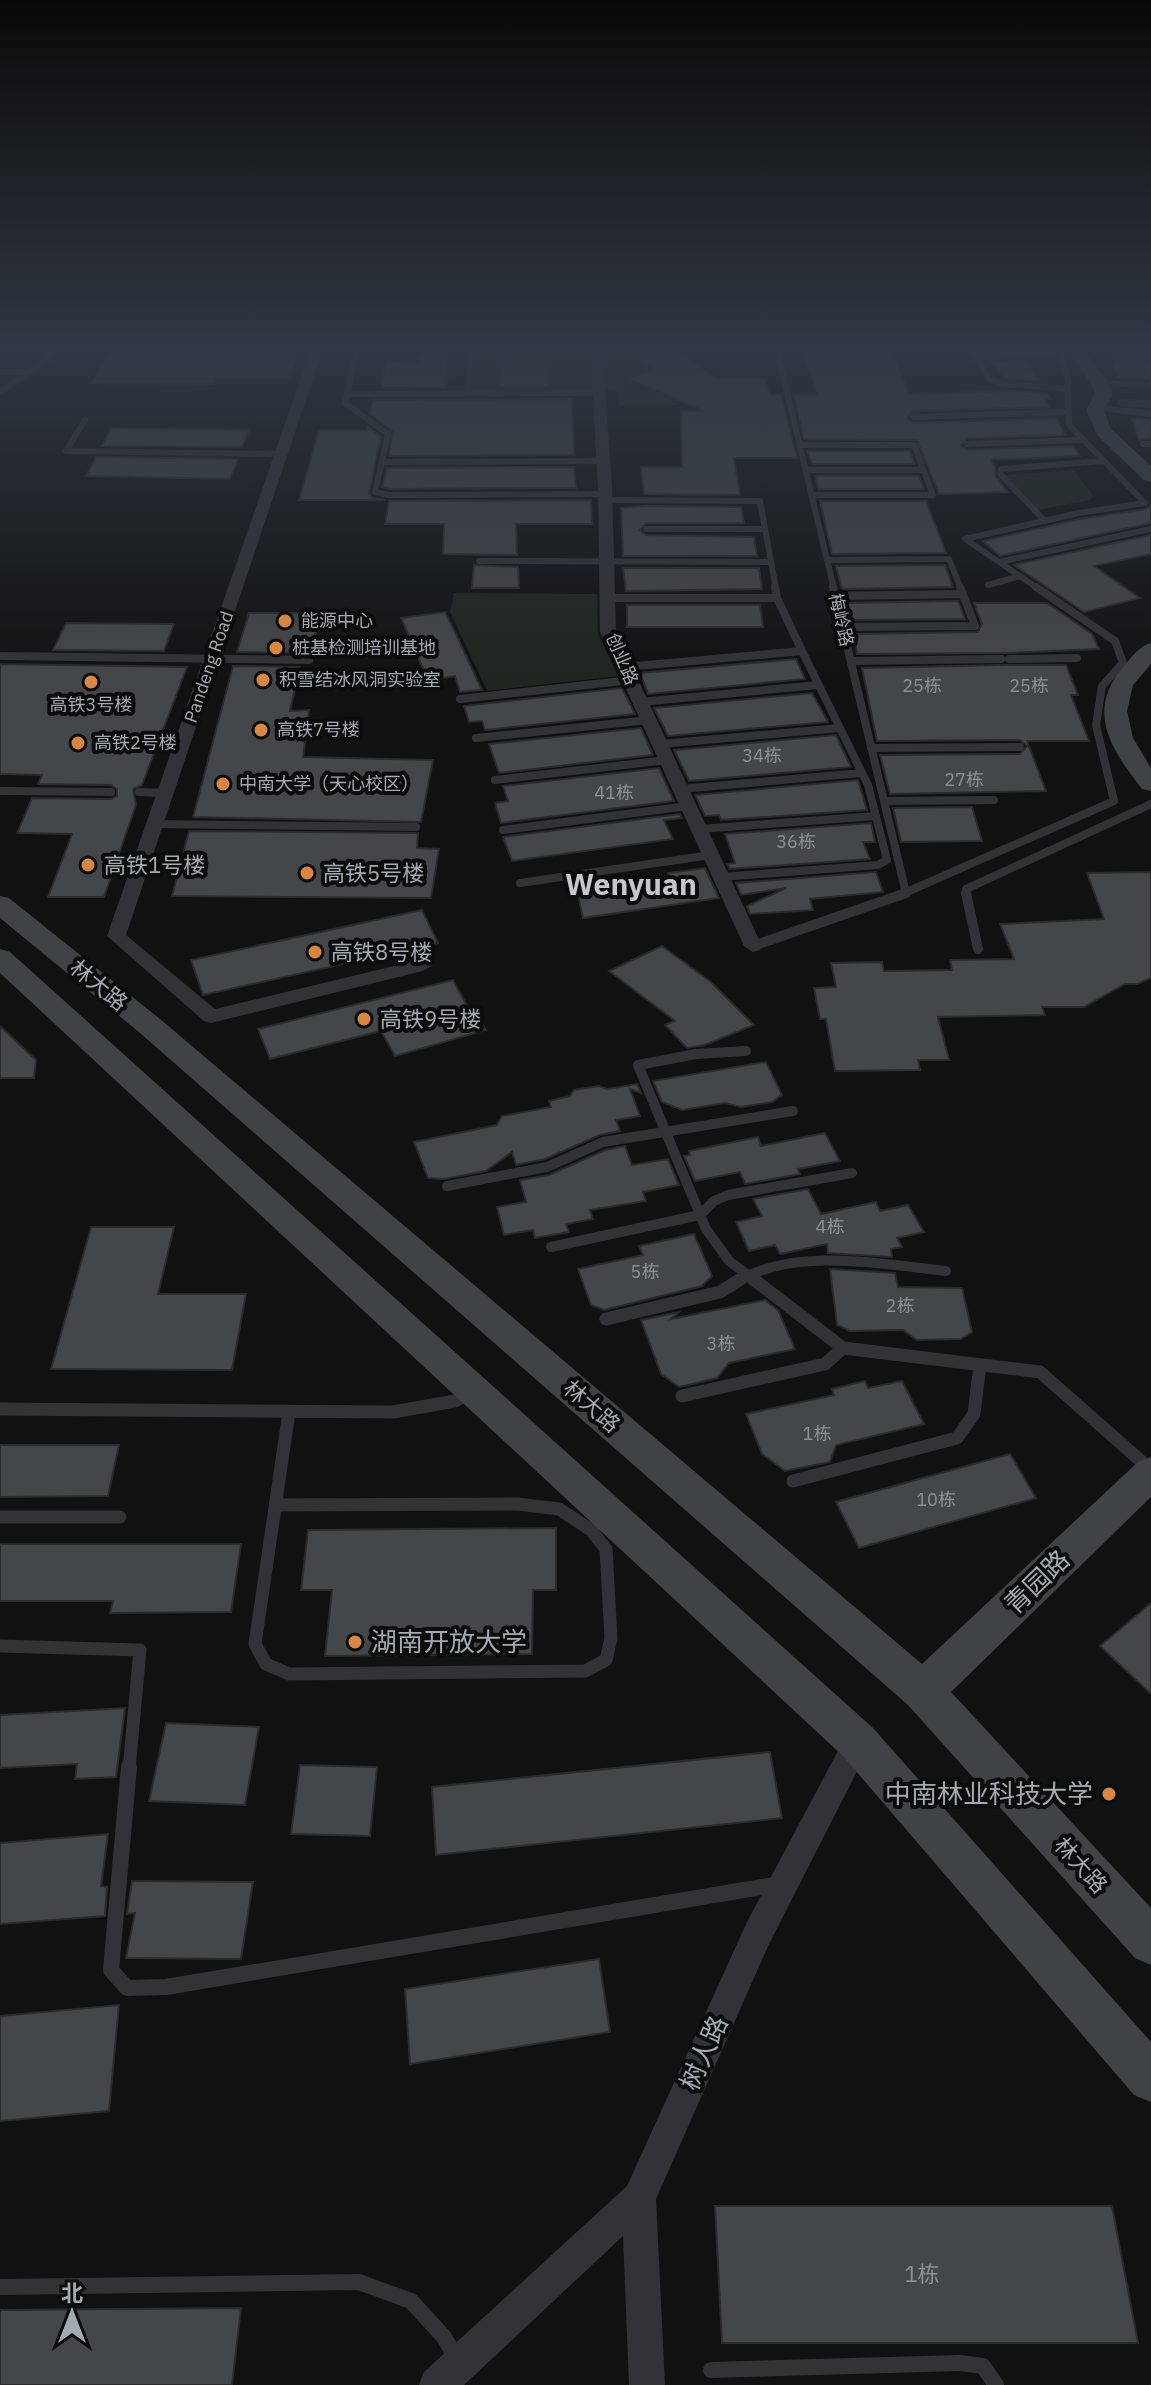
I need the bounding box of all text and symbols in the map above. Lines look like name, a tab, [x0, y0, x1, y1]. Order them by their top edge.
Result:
street label: 梅岭路	[824, 591, 859, 649]
street label: Pandeng Road	[179, 608, 238, 726]
place label: 能源中心	[301, 609, 373, 632]
marker: 能源中心	[276, 612, 294, 630]
street label: 创业路	[601, 629, 644, 688]
place label: 桩基检测培训基地	[292, 636, 436, 659]
marker: 桩基检测培训基地	[267, 639, 285, 657]
place label: 积雪结冰风洞实验室	[279, 668, 441, 691]
marker: 积雪结冰风洞实验室	[254, 671, 272, 689]
marker: 高铁3号楼	[82, 673, 100, 691]
house number: 25栋	[902, 674, 942, 697]
house number: 25栋	[1009, 674, 1049, 697]
place label: 高铁3号楼	[50, 693, 132, 716]
place label: 高铁7号楼	[277, 718, 360, 741]
marker: 高铁7号楼	[252, 721, 270, 739]
place label: 高铁2号楼	[94, 731, 177, 754]
marker: 高铁2号楼	[69, 734, 87, 752]
house number: 34栋	[742, 744, 782, 767]
house number: 27栋	[944, 768, 984, 791]
place label: 中南大学（天心校区）	[239, 772, 419, 795]
marker: 中南大学（天心校区）	[214, 775, 232, 793]
house number: 41栋	[594, 781, 634, 804]
house number: 36栋	[776, 830, 816, 853]
place label: 高铁1号楼	[104, 850, 205, 879]
marker: 高铁1号楼	[79, 856, 97, 874]
place label: 高铁5号楼	[323, 858, 424, 887]
marker: 高铁5号楼	[298, 864, 316, 882]
district label: Wenyuan	[565, 864, 697, 903]
place label: 高铁8号楼	[331, 937, 432, 966]
marker: 高铁8号楼	[306, 943, 324, 961]
street label: 林大路	[65, 953, 134, 1017]
place label: 高铁9号楼	[380, 1004, 481, 1033]
marker: 高铁9号楼	[355, 1010, 373, 1028]
house number: 4栋	[816, 1215, 844, 1238]
house number: 5栋	[631, 1260, 659, 1283]
house number: 2栋	[886, 1294, 914, 1317]
house number: 3栋	[707, 1332, 735, 1355]
street label: 林大路	[558, 1373, 627, 1438]
house number: 1栋	[803, 1422, 831, 1445]
house number: 10栋	[916, 1488, 956, 1511]
street label: 青园路	[996, 1542, 1076, 1621]
place label: 湖南开放大学	[371, 1624, 527, 1658]
marker: 湖南开放大学	[346, 1633, 364, 1651]
place label: 中南林业科技大学	[885, 1776, 1093, 1810]
marker: 中南林业科技大学	[1100, 1785, 1118, 1803]
street label: 林大路	[1049, 1830, 1114, 1899]
street label: 树人路	[672, 2010, 734, 2095]
house number: 1栋	[904, 2259, 940, 2288]
north arrow	[32, 2273, 112, 2353]
text: 北	[61, 2278, 83, 2307]

